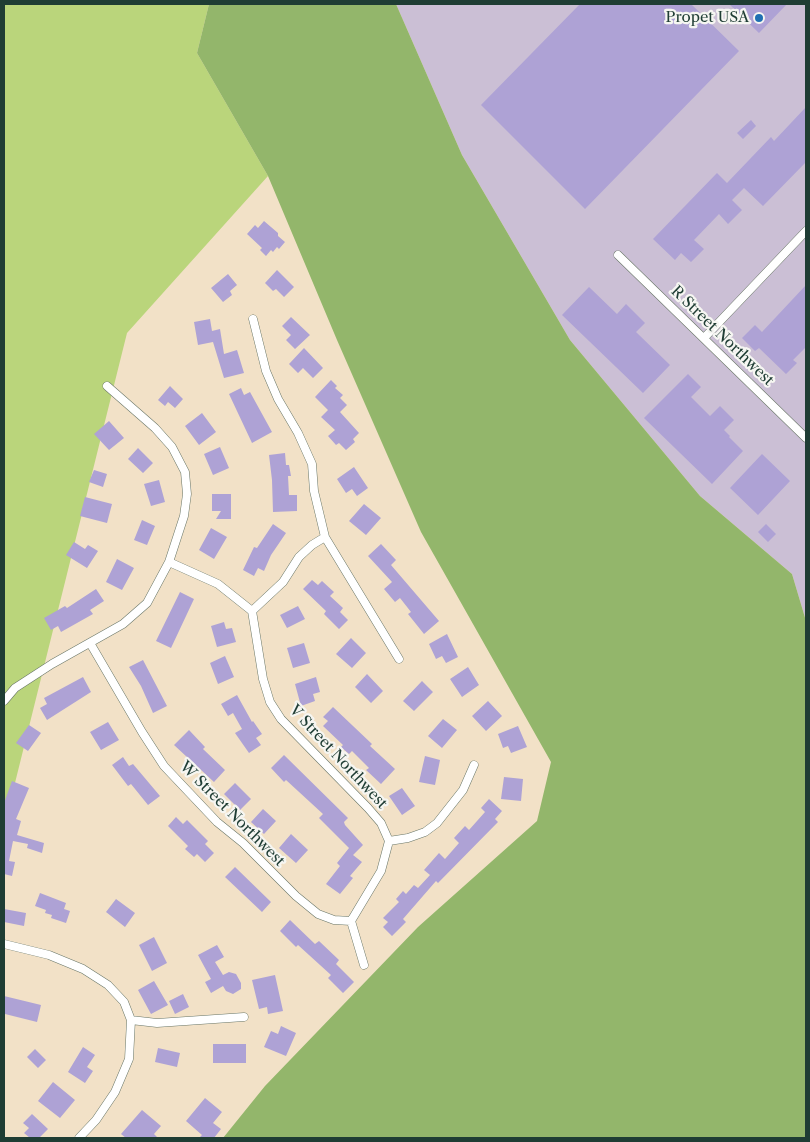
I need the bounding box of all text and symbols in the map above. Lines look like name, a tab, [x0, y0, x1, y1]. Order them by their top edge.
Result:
place label: Propet USA	[665, 9, 749, 27]
marker: Propet USA	[753, 12, 765, 24]
street label: R Street Northwest	[667, 282, 777, 390]
street label: V Street Northwest	[285, 701, 391, 813]
street label: W Street Northwest	[176, 758, 288, 870]

